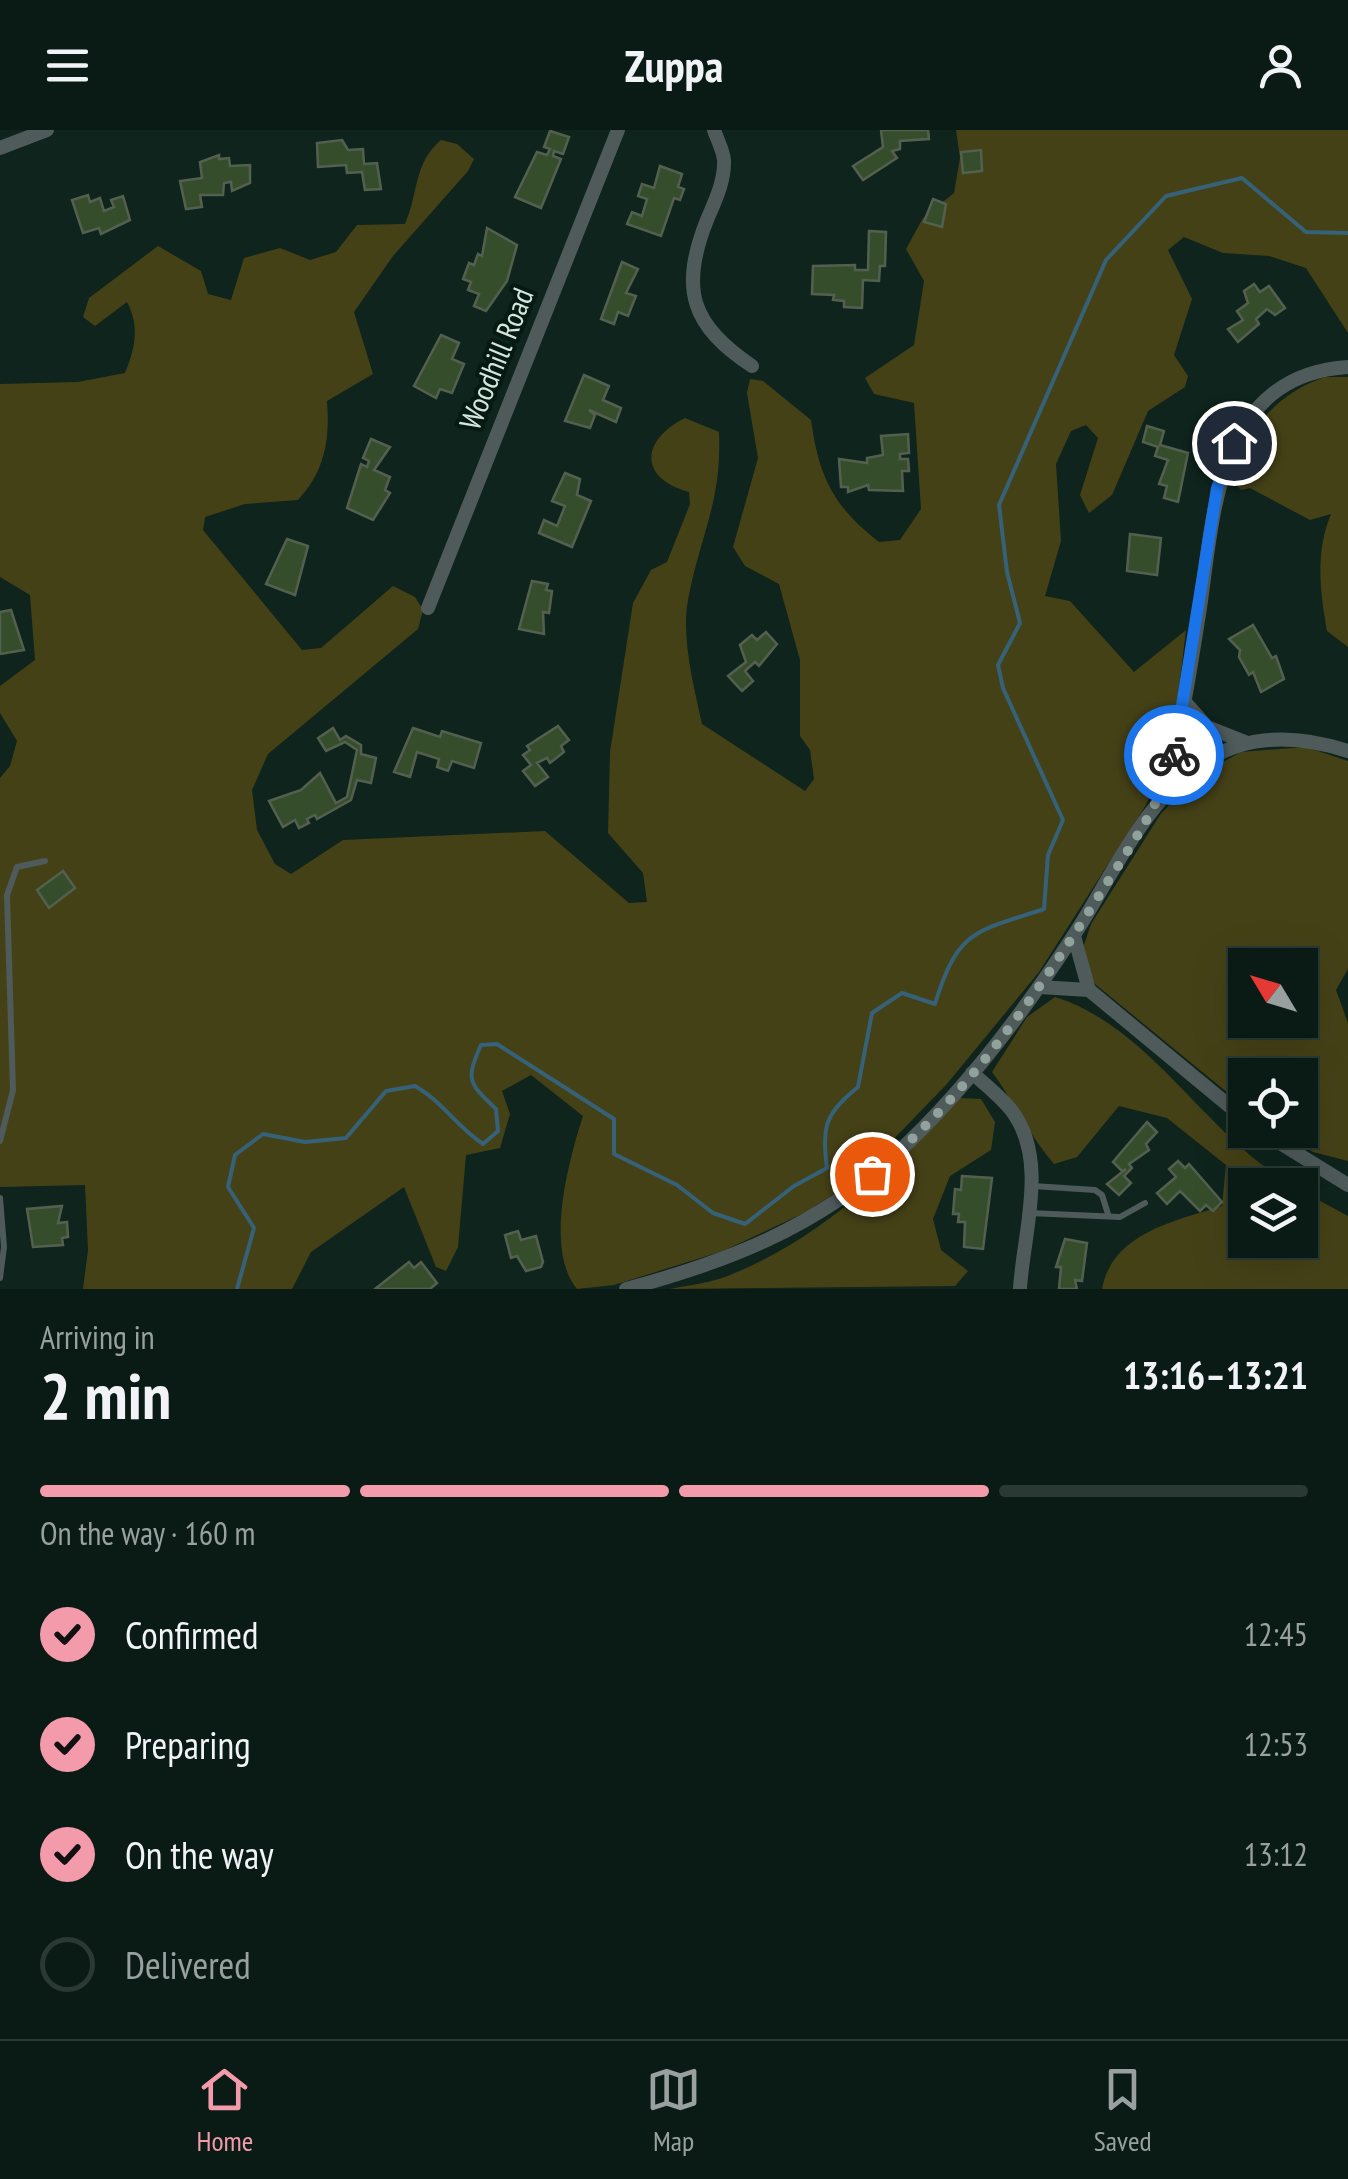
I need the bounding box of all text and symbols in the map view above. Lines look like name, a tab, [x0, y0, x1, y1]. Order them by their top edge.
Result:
text: Zuppa	[625, 36, 723, 94]
icon: menu	[40, 38, 95, 93]
icon: person	[1253, 38, 1308, 93]
street label: Woodhill Road	[450, 282, 542, 435]
pin	[1192, 401, 1277, 486]
icon: home	[1207, 416, 1262, 471]
courier	[1124, 705, 1224, 805]
icon: bike	[1147, 728, 1202, 783]
north arrow	[1228, 948, 1318, 1038]
map controls	[1228, 948, 1318, 1258]
button: locate	[1228, 1058, 1318, 1148]
pin	[830, 1132, 915, 1217]
icon: bag	[845, 1147, 900, 1202]
button: layers	[1228, 1168, 1318, 1258]
text: Arriving in	[40, 1316, 155, 1358]
text: 13:16–13:21	[1123, 1350, 1308, 1399]
text: 2 min	[40, 1353, 171, 1437]
text: On the way · 160 m	[40, 1512, 255, 1554]
icon: check	[40, 1607, 95, 1662]
text: Confirmed	[125, 1610, 258, 1659]
text: 12:45	[1244, 1613, 1308, 1655]
icon: check	[40, 1717, 95, 1772]
text: Preparing	[125, 1720, 251, 1769]
text: 12:53	[1244, 1723, 1308, 1765]
icon: check	[40, 1827, 95, 1882]
text: On the way	[125, 1830, 273, 1879]
text: 13:12	[1244, 1833, 1308, 1875]
text: Delivered	[125, 1940, 251, 1989]
tab: Home	[196, 2062, 253, 2159]
tab: Map	[646, 2062, 701, 2159]
tab: Saved	[1094, 2062, 1152, 2159]

